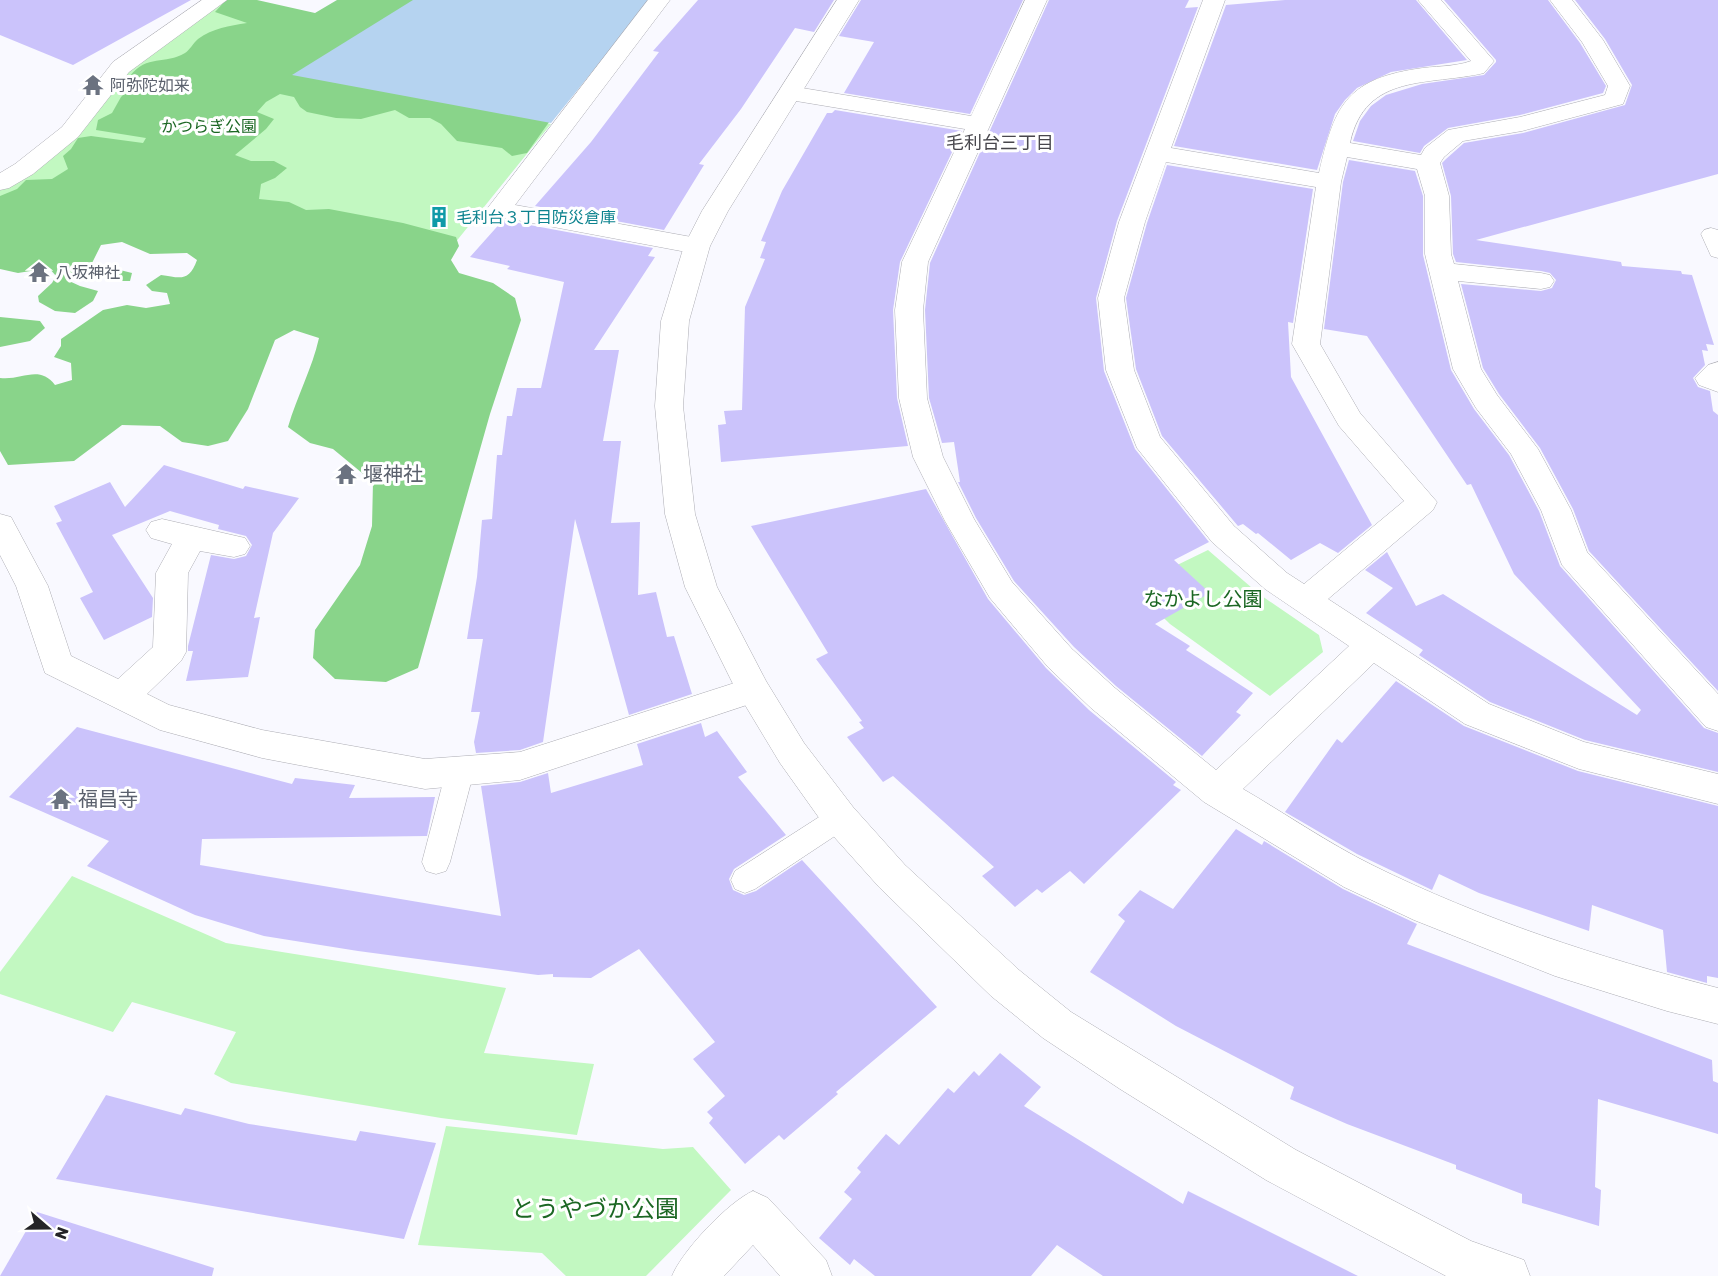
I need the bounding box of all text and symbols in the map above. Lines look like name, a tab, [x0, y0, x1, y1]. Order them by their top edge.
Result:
temple icon: 阿弥陀如来	[81, 73, 105, 97]
place label: 阿弥陀如来	[110, 76, 190, 95]
park label: かつらぎ公園	[161, 117, 257, 136]
district label: 毛利台三丁目	[946, 132, 1054, 154]
building icon: 毛利台３丁目防災倉庫	[427, 205, 451, 229]
place label: 毛利台３丁目防災倉庫	[456, 208, 616, 227]
temple icon: 八坂神社	[27, 260, 51, 284]
place label: 八坂神社	[56, 263, 120, 282]
temple icon: 堰神社	[334, 462, 358, 486]
place label: 堰神社	[363, 462, 423, 486]
park label: なかよし公園	[1144, 587, 1263, 611]
temple icon: 福昌寺	[49, 787, 73, 811]
place label: 福昌寺	[78, 787, 138, 811]
park label: とうやづか公園	[511, 1195, 679, 1223]
north arrow	[18, 1198, 78, 1258]
text: N	[51, 1224, 73, 1242]

